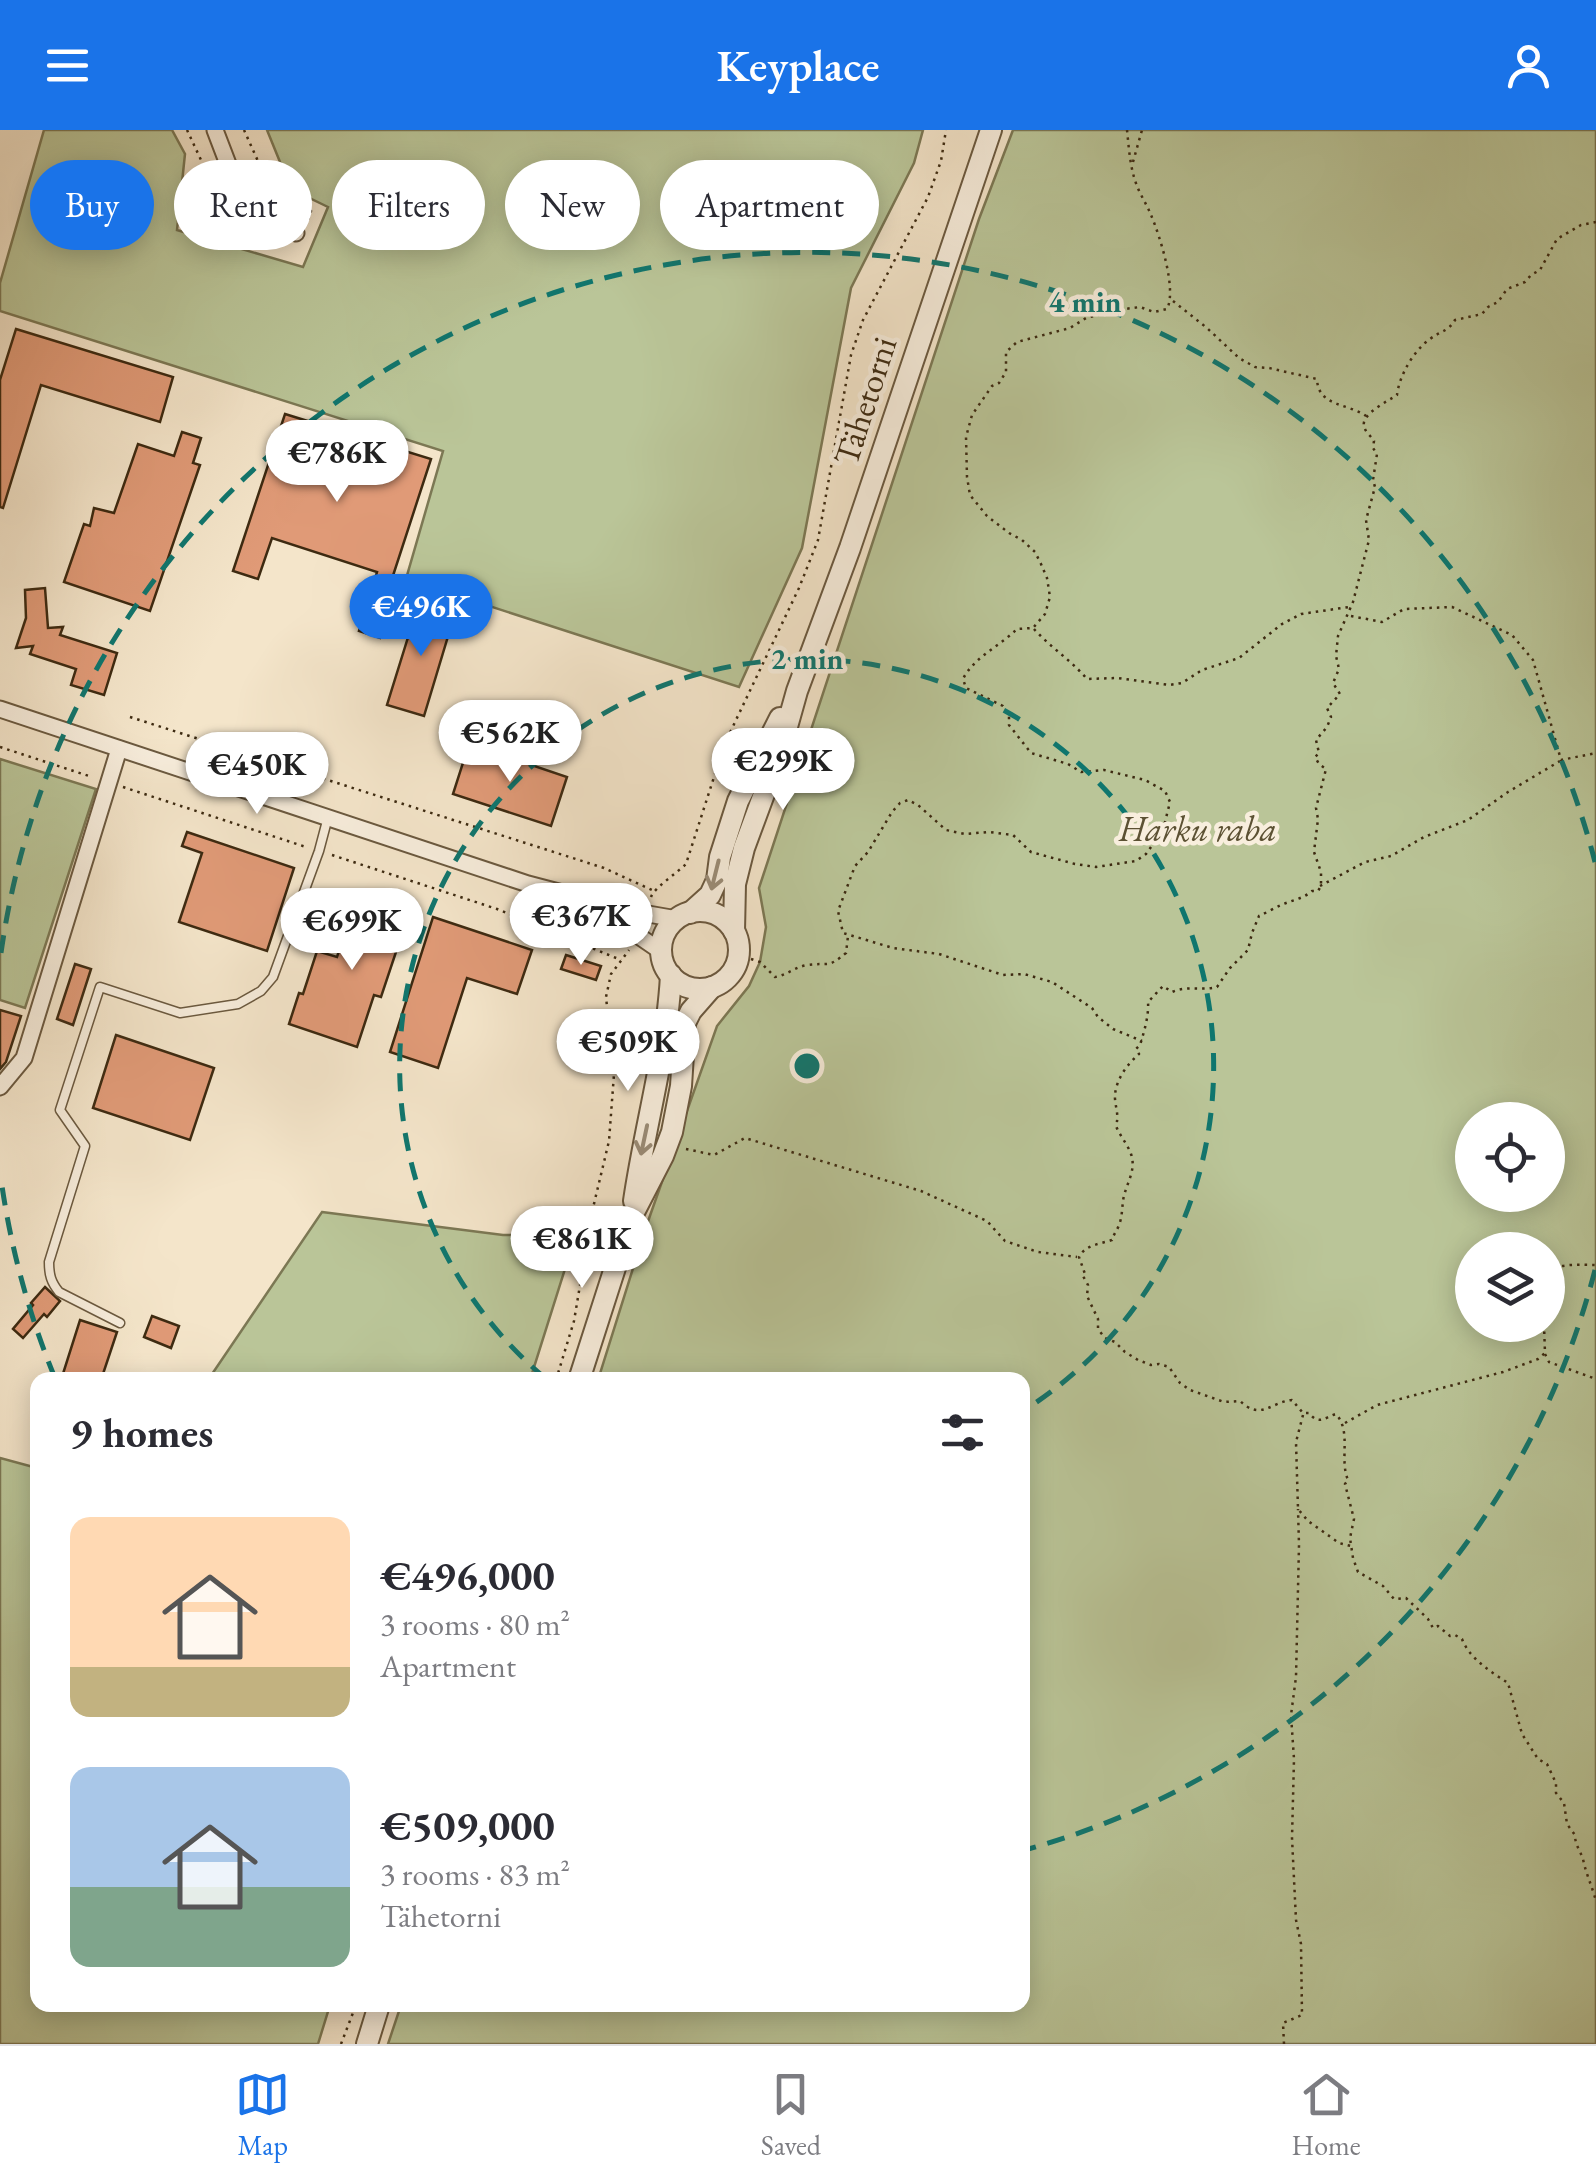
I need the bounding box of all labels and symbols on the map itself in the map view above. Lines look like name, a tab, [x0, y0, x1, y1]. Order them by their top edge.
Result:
text: 4 min	[1048, 282, 1122, 321]
street label: Tähetorni	[823, 331, 906, 471]
pin: €786K	[267, 420, 407, 505]
pin: €496K	[351, 574, 491, 659]
text: 2 min	[770, 639, 844, 678]
pin: €562K	[440, 700, 580, 785]
pin: €299K	[713, 728, 853, 813]
pin: €450K	[187, 732, 327, 817]
park label: Harku raba	[1118, 806, 1277, 851]
one-way arrow	[705, 858, 723, 890]
pin: €367K	[511, 883, 651, 968]
pin: €699K	[282, 888, 422, 973]
pin: €509K	[558, 1009, 698, 1094]
centre of rings	[789, 1048, 825, 1084]
one-way arrow	[633, 1123, 652, 1155]
pin: €861K	[512, 1206, 652, 1291]

